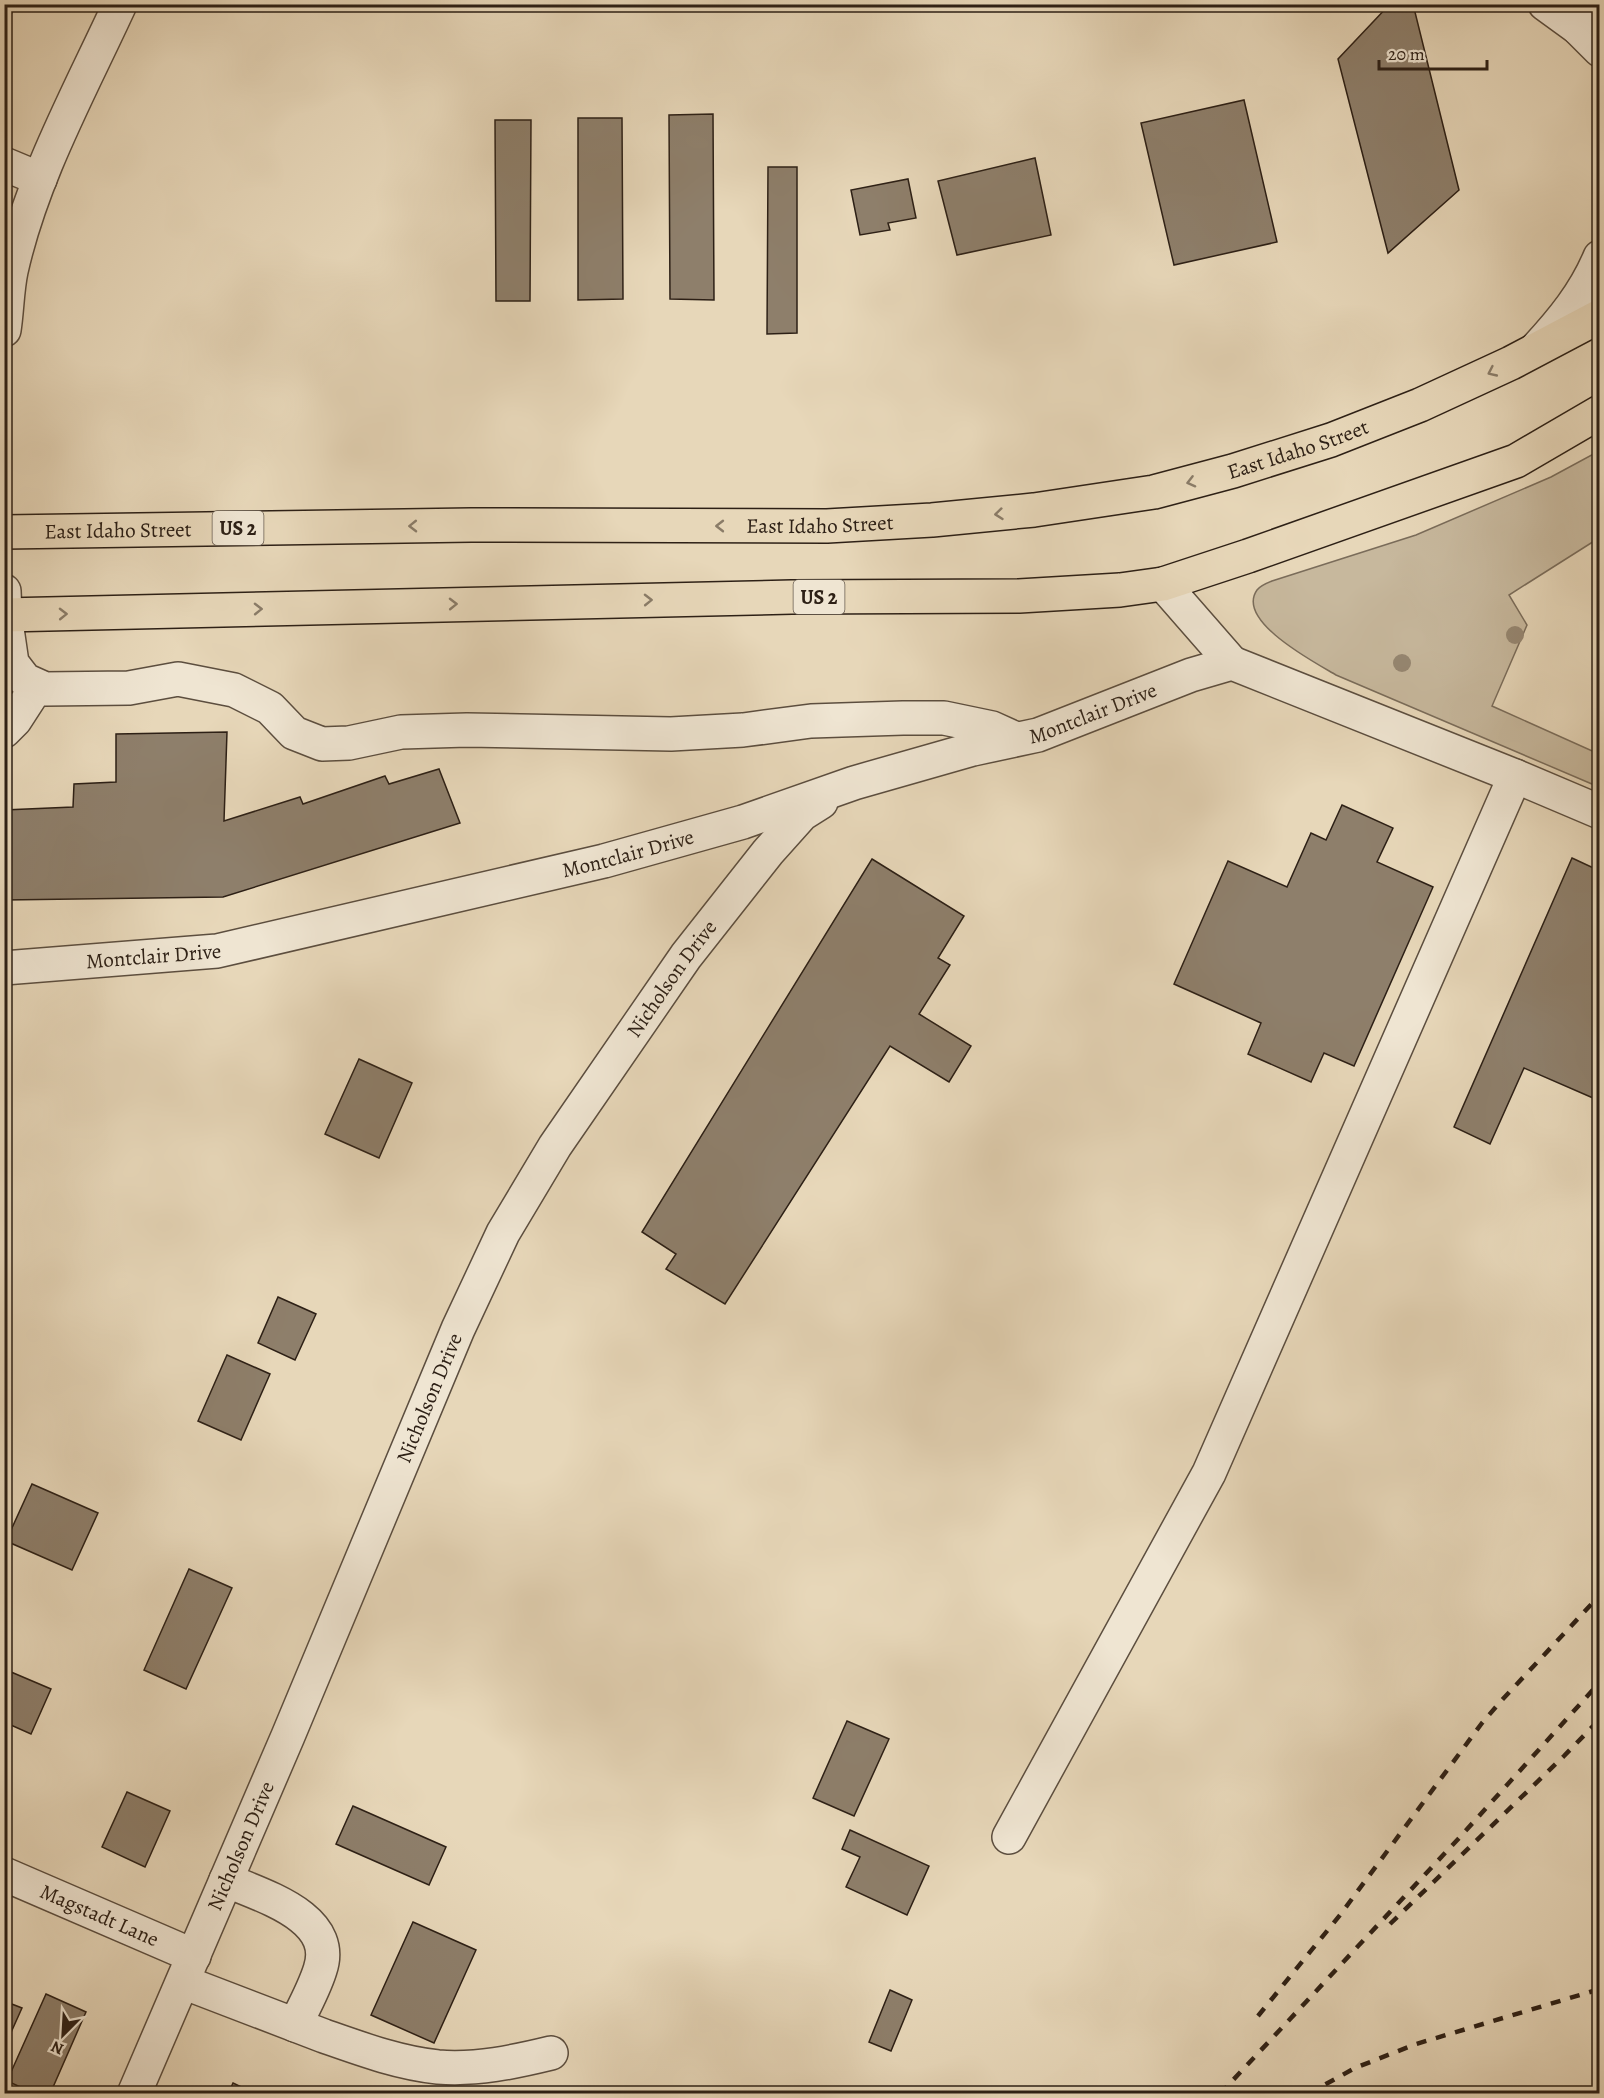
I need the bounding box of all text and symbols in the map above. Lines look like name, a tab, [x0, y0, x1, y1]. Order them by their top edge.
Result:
scale bar	[1379, 33, 1487, 71]
text: 20 m	[1388, 42, 1425, 66]
one-way arrow	[1487, 365, 1498, 377]
street label: East Idaho Street	[1224, 413, 1372, 486]
one-way arrow	[1186, 475, 1196, 488]
one-way arrow	[994, 507, 1003, 520]
street label: East Idaho Street	[746, 508, 894, 540]
road number: US 2	[212, 511, 264, 545]
street label: East Idaho Street	[44, 515, 192, 545]
one-way arrow	[408, 519, 417, 532]
one-way arrow	[716, 520, 725, 532]
road number: US 2	[794, 580, 844, 614]
one-way arrow	[643, 594, 652, 606]
one-way arrow	[448, 598, 457, 611]
one-way arrow	[253, 603, 262, 615]
one-way arrow	[58, 607, 67, 620]
street label: Montclair Drive	[1026, 676, 1161, 751]
street label: Montclair Drive	[559, 822, 697, 884]
street label: Nicholson Drive	[620, 914, 723, 1043]
street label: Montclair Drive	[85, 937, 222, 975]
street label: Nicholson Drive	[390, 1329, 469, 1467]
street label: Nicholson Drive	[200, 1777, 281, 1915]
street label: Magstadt Lane	[36, 1877, 163, 1953]
north arrow	[33, 2005, 93, 2065]
text: N	[47, 2035, 67, 2060]

